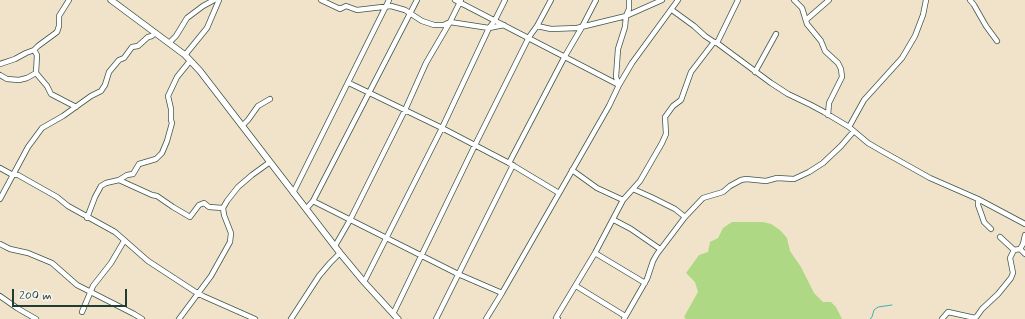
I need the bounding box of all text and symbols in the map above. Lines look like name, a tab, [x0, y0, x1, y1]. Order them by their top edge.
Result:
scale bar	[14, 281, 129, 307]
text: 200 m	[19, 288, 52, 304]

